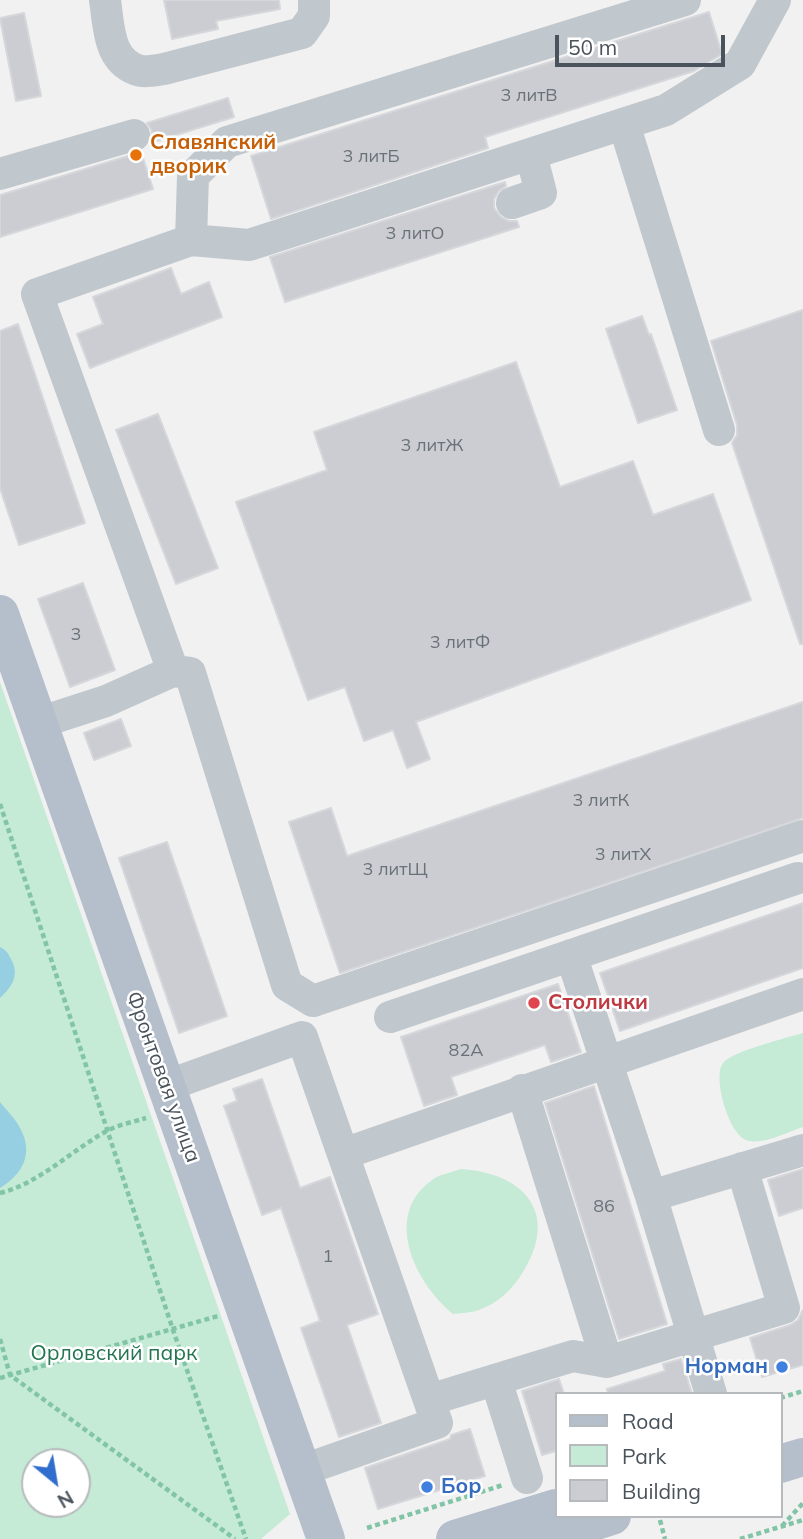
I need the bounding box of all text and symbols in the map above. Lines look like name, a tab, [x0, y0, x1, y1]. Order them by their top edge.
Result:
scale bar	[558, 21, 728, 65]
text: 50 m	[568, 34, 617, 60]
house number: 3 литВ	[500, 85, 558, 107]
place label: Славянский дворик	[150, 130, 276, 180]
house number: 3 литБ	[342, 146, 400, 168]
marker: Славянский дворик	[128, 147, 144, 163]
house number: 3 литО	[386, 223, 444, 245]
house number: 3 литЖ	[401, 435, 463, 457]
house number: 3	[71, 624, 81, 646]
house number: 3 литФ	[430, 632, 490, 654]
house number: 3 литК	[573, 790, 629, 812]
house number: 3 литХ	[595, 844, 651, 866]
house number: 3 литЩ	[362, 859, 428, 881]
street label: Фронтовая улица	[120, 988, 206, 1166]
place label: Столички	[548, 990, 648, 1016]
marker: Столички	[526, 995, 542, 1011]
house number: 82А	[449, 1040, 483, 1062]
house number: 86	[593, 1196, 615, 1218]
house number: 1	[323, 1246, 333, 1268]
park label: Орловский парк	[31, 1341, 197, 1367]
place label: Норман	[685, 1354, 768, 1380]
marker: Норман	[774, 1359, 790, 1375]
legend	[554, 1392, 782, 1518]
text: Road	[622, 1408, 673, 1434]
text: Park	[622, 1443, 666, 1469]
north arrow	[21, 1448, 91, 1518]
place label: Бор	[441, 1474, 482, 1500]
text: Building	[622, 1478, 701, 1504]
marker: Бор	[419, 1479, 435, 1495]
text: N	[53, 1485, 78, 1513]

